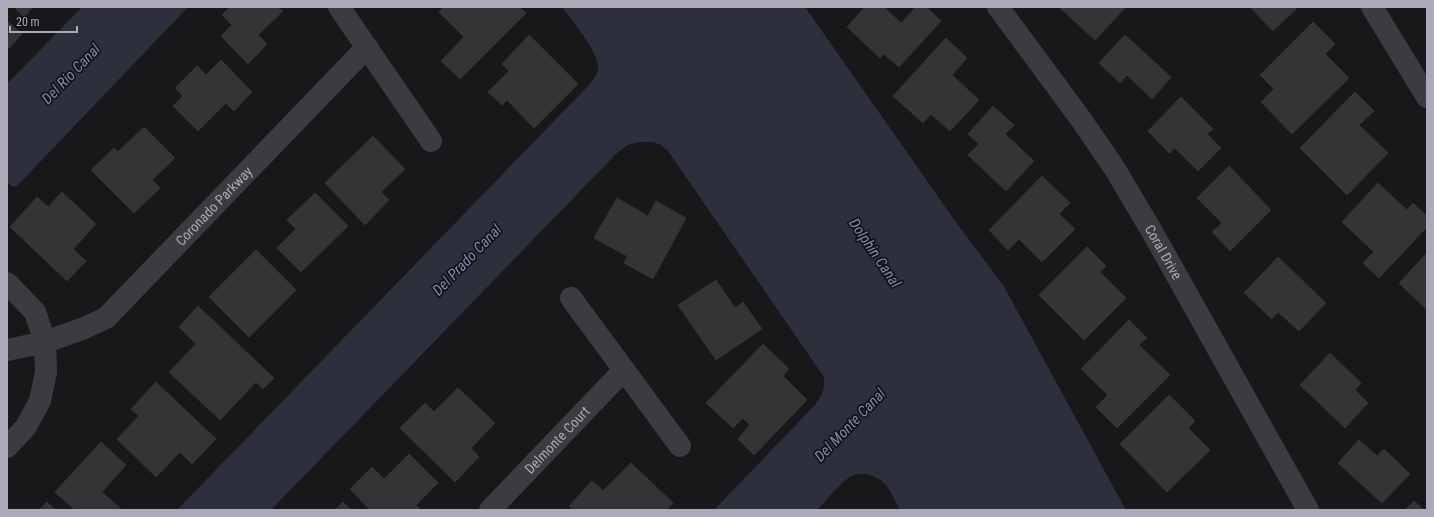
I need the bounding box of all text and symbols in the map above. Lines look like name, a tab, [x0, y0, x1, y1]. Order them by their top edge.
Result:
scale bar	[10, 8, 77, 34]
text: 20 m	[16, 15, 40, 29]
water label: Del Rio Canal	[38, 40, 104, 108]
street label: Coronado Parkway	[172, 163, 256, 249]
water label: Dolphin Canal	[845, 215, 905, 292]
water label: Del Prado Canal	[429, 220, 506, 299]
street label: Coral Drive	[1142, 222, 1185, 282]
water label: Del Monte Canal	[811, 384, 890, 465]
street label: Delmonte Court	[521, 403, 593, 477]

